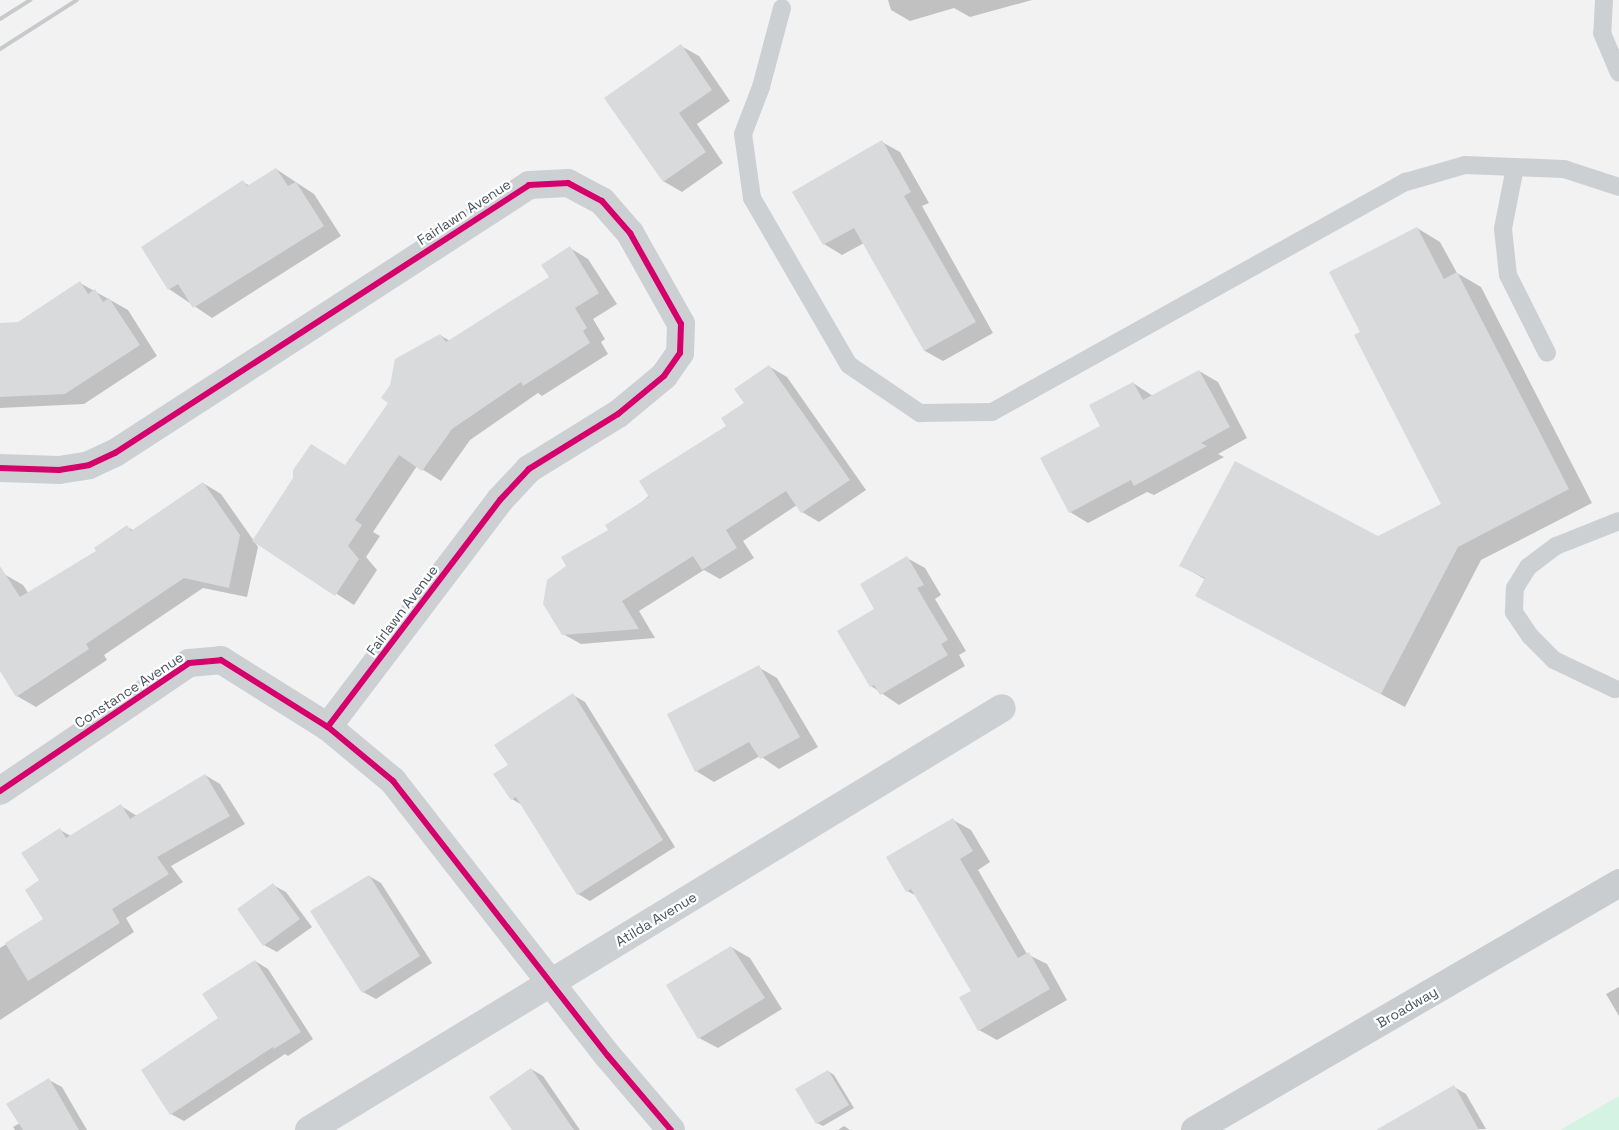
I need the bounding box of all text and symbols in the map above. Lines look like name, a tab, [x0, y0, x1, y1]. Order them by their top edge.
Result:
street label: Fairlawn Avenue	[414, 175, 514, 249]
street label: Fairlawn Avenue	[363, 562, 441, 658]
street label: Constance Avenue	[72, 649, 186, 731]
street label: Atilda Avenue	[612, 888, 700, 950]
street label: Broadway	[1374, 983, 1440, 1031]

